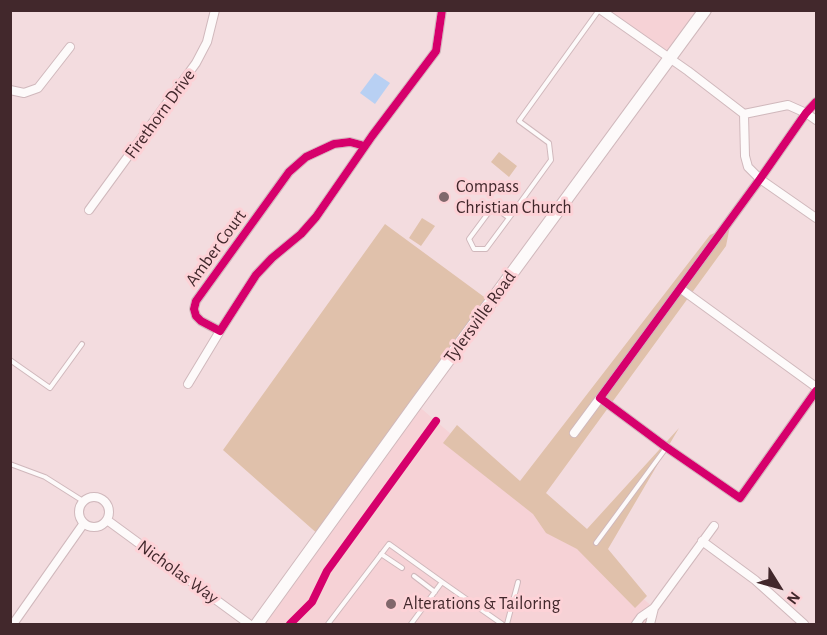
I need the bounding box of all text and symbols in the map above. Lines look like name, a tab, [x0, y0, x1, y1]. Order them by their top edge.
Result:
street label: Firethorn Drive	[120, 65, 200, 163]
place label: Compass Christian Church	[456, 176, 572, 219]
marker: Compass Christian Church	[437, 190, 451, 204]
street label: Amber Court	[181, 206, 251, 290]
street label: Tylersville Road	[439, 267, 521, 367]
street label: Nicholas Way	[133, 535, 223, 609]
north arrow	[749, 557, 809, 617]
text: N	[784, 589, 803, 607]
place label: Alterations & Tailoring	[403, 593, 560, 615]
marker: Alterations & Tailoring	[384, 597, 398, 611]

